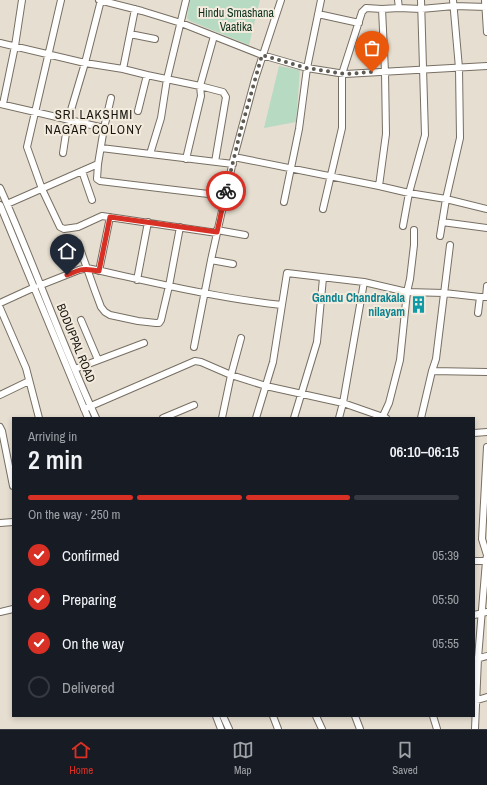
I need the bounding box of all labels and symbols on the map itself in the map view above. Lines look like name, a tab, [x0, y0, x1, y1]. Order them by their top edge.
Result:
park label: Hindu Smashana Vaatika	[198, 5, 275, 35]
pin	[355, 31, 389, 72]
district label: SRI LAKSHMI NAGAR COLONY	[45, 106, 143, 138]
courier	[206, 171, 246, 211]
pin	[50, 234, 84, 275]
place label: Gandu Chandrakala nilayam	[312, 290, 406, 320]
building icon: Gandu Chandrakala nilayam	[408, 295, 428, 315]
street label: BODUPPAL ROAD	[53, 301, 99, 385]

